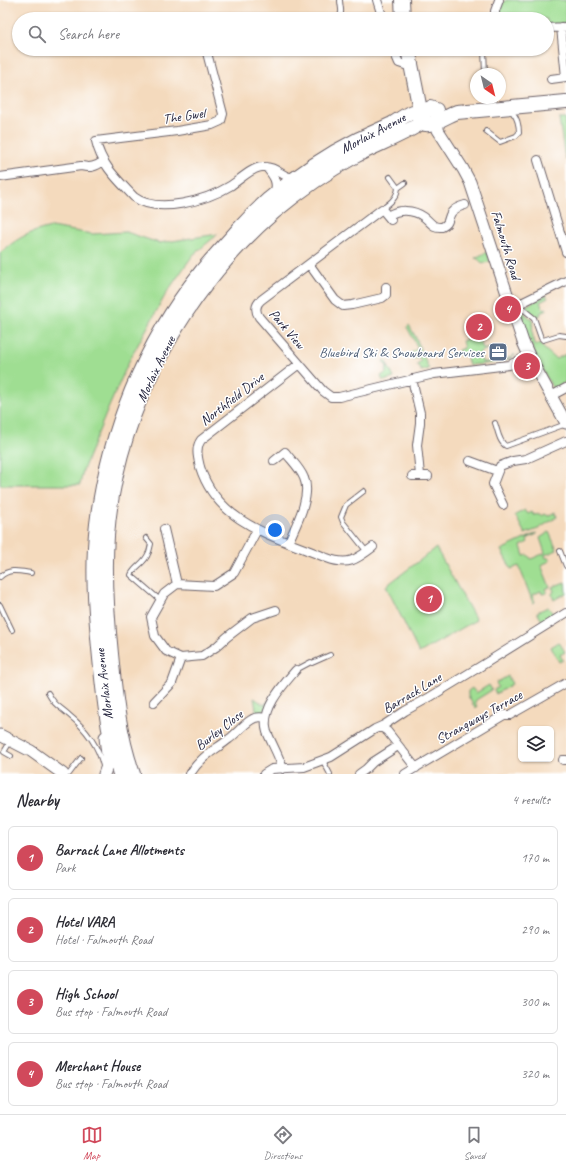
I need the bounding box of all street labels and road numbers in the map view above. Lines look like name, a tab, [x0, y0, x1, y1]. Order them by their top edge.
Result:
street label: The Gwel	[162, 104, 209, 128]
street label: Morlaix Avenue	[338, 108, 410, 157]
street label: Falmouth Road	[487, 209, 525, 284]
street label: Park View	[265, 306, 310, 354]
street label: Morlaix Avenue	[133, 332, 180, 405]
street label: Northfield Drive	[197, 368, 269, 429]
street label: Morlaix Avenue	[91, 646, 117, 720]
street label: Barrack Lane	[380, 668, 446, 717]
street label: Strangways Terrace	[433, 686, 526, 748]
street label: Burley Close	[192, 705, 247, 754]

